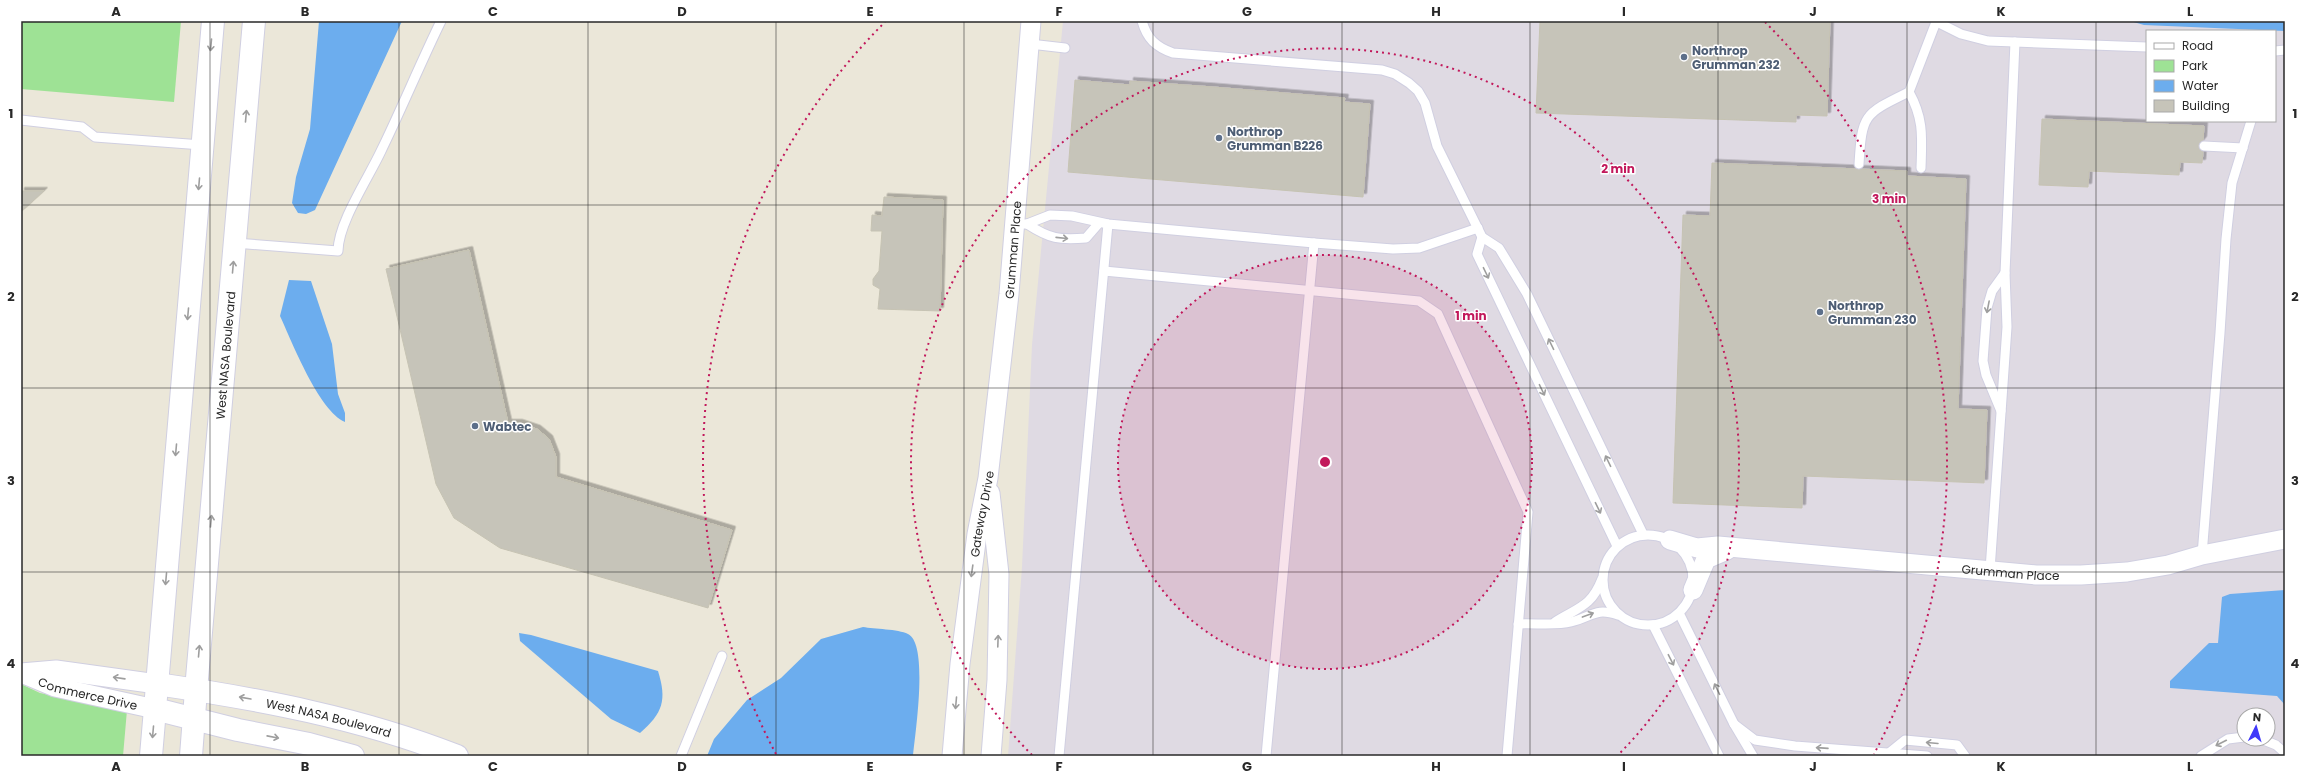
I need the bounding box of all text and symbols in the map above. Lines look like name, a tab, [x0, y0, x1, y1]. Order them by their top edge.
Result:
text: A	[111, 2, 121, 21]
text: B	[301, 2, 310, 21]
text: C	[488, 2, 498, 21]
text: D	[677, 2, 687, 21]
text: E	[866, 2, 874, 21]
text: F	[1055, 2, 1063, 21]
text: G	[1242, 2, 1252, 21]
text: H	[1431, 2, 1441, 21]
text: I	[1622, 2, 1626, 21]
text: J	[1809, 2, 1817, 21]
text: K	[1996, 2, 2006, 21]
text: L	[2187, 2, 2193, 21]
legend	[2146, 30, 2276, 122]
text: Road	[2182, 37, 2213, 54]
one-way arrow	[207, 38, 214, 51]
place label: Northrop Grumman 232	[1692, 42, 1780, 73]
marker: Northrop Grumman 232	[1679, 52, 1689, 62]
text: Park	[2182, 57, 2209, 74]
text: Water	[2182, 77, 2219, 94]
text: Building	[2182, 97, 2230, 114]
text: 1	[9, 104, 13, 123]
text: 1	[2293, 104, 2297, 123]
one-way arrow	[242, 110, 249, 123]
place label: Northrop Grumman B226	[1227, 123, 1323, 154]
marker: Northrop Grumman B226	[1214, 133, 1224, 143]
text: 2 min	[1601, 160, 1635, 177]
one-way arrow	[195, 177, 203, 190]
text: 3 min	[1872, 190, 1906, 207]
street label: Grumman Place	[1000, 200, 1025, 300]
one-way arrow	[1055, 235, 1068, 242]
one-way arrow	[229, 261, 237, 274]
one-way arrow	[1483, 267, 1490, 279]
text: 2	[7, 287, 15, 306]
text: 2	[2291, 287, 2299, 306]
street label: West NASA Boulevard	[211, 290, 239, 420]
place label: Northrop Grumman 230	[1828, 297, 1917, 328]
one-way arrow	[1983, 300, 1991, 313]
one-way arrow	[184, 307, 191, 320]
text: 1 min	[1455, 307, 1487, 324]
marker: Northrop Grumman 230	[1815, 307, 1825, 317]
one-way arrow	[1547, 339, 1554, 351]
one-way arrow	[1539, 384, 1546, 396]
place label: Wabtec	[483, 418, 531, 435]
marker: Wabtec	[470, 421, 480, 431]
one-way arrow	[173, 443, 180, 456]
centre of rings	[1318, 455, 1332, 469]
one-way arrow	[1604, 456, 1611, 468]
street label: Gateway Drive	[966, 470, 997, 558]
text: 3	[7, 471, 15, 490]
text: 3	[2291, 471, 2299, 490]
one-way arrow	[1595, 501, 1602, 513]
one-way arrow	[207, 515, 215, 528]
street label: Grumman Place	[1961, 560, 2059, 584]
one-way arrow	[968, 564, 976, 577]
one-way arrow	[162, 572, 170, 585]
one-way arrow	[1581, 611, 1594, 618]
one-way arrow	[994, 635, 1002, 648]
one-way arrow	[196, 645, 203, 658]
one-way arrow	[1668, 653, 1675, 665]
text: 4	[7, 654, 16, 673]
text: 4	[2291, 654, 2300, 673]
street label: Commerce Drive	[36, 672, 139, 713]
one-way arrow	[113, 674, 126, 682]
one-way arrow	[1713, 683, 1720, 695]
one-way arrow	[239, 693, 252, 701]
street label: West NASA Boulevard	[265, 694, 393, 741]
one-way arrow	[953, 696, 960, 709]
north arrow	[2236, 707, 2276, 747]
text: N	[2252, 709, 2262, 725]
one-way arrow	[149, 725, 157, 738]
one-way arrow	[266, 733, 279, 741]
one-way arrow	[1926, 739, 1939, 746]
one-way arrow	[2215, 740, 2227, 747]
one-way arrow	[1816, 745, 1829, 752]
text: A	[111, 757, 121, 776]
text: B	[301, 757, 310, 776]
text: C	[488, 757, 498, 776]
text: D	[677, 757, 687, 776]
text: E	[866, 757, 874, 776]
text: F	[1055, 757, 1063, 776]
text: G	[1242, 757, 1252, 776]
text: H	[1431, 757, 1441, 776]
text: I	[1622, 757, 1626, 776]
text: J	[1809, 757, 1817, 776]
text: K	[1996, 757, 2006, 776]
text: L	[2187, 757, 2193, 776]

